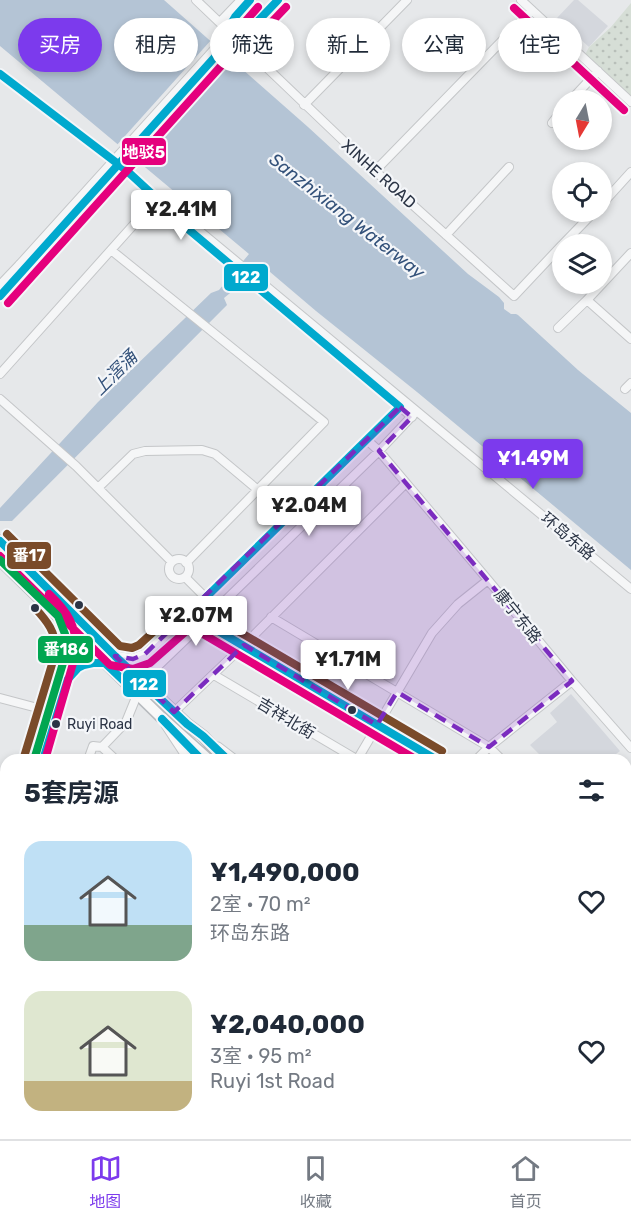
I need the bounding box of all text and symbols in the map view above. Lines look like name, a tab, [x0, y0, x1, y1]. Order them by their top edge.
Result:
chip: 买房	[18, 18, 102, 72]
chip: 租房	[114, 18, 198, 72]
chip: 筛选	[210, 18, 294, 72]
chip: 新上	[306, 18, 390, 72]
chip: 公寓	[402, 18, 486, 72]
chip: 住宅	[498, 18, 582, 72]
north arrow	[552, 90, 612, 150]
map controls	[552, 90, 612, 294]
street label: XINHE ROAD	[338, 136, 420, 212]
line badge: 地驳5	[121, 137, 167, 166]
text: 地驳5	[123, 143, 165, 162]
water label: Sanzhixiang Waterway	[265, 148, 430, 284]
button: locate	[552, 162, 612, 222]
pin: ¥2.41M	[132, 190, 230, 241]
text: ¥2.41M	[145, 197, 217, 221]
button: layers	[552, 234, 612, 294]
line badge: 122	[223, 263, 269, 292]
text: 122	[232, 268, 260, 287]
water label: 上滘涌	[88, 345, 143, 400]
pin: ¥1.49M	[484, 439, 582, 490]
text: ¥1.49M	[497, 446, 569, 470]
pin: ¥2.04M	[260, 486, 358, 537]
text: ¥2.04M	[271, 493, 347, 517]
street label: 环岛东路	[537, 508, 599, 564]
line badge: 番17	[6, 541, 52, 570]
text: 番17	[12, 546, 46, 565]
street label: 康宁东路	[490, 585, 546, 647]
pin: ¥2.07M	[147, 596, 245, 647]
unlabelled marker	[73, 599, 85, 611]
unlabelled marker	[29, 602, 41, 614]
text: ¥2.07M	[159, 603, 233, 627]
line badge: 番186	[37, 635, 94, 664]
text: 番186	[43, 640, 89, 659]
pin: ¥1.71M	[299, 640, 397, 691]
text: ¥1.71M	[315, 647, 381, 671]
line badge: 122	[122, 669, 167, 698]
text: 122	[130, 675, 158, 694]
street label: 吉祥北街	[254, 693, 318, 743]
unlabelled marker	[346, 704, 358, 716]
place label: Ruyi Road	[67, 716, 132, 733]
marker: Ruyi Road	[50, 718, 62, 730]
icon: filters	[575, 774, 608, 807]
text: 5套房源	[24, 778, 119, 809]
text: ¥1,490,000	[210, 857, 360, 888]
icon: home	[72, 865, 144, 937]
icon: heart	[575, 885, 608, 918]
text: 2室 · 70 m²	[210, 892, 311, 916]
text: 环岛东路	[210, 921, 290, 945]
text: ¥2,040,000	[210, 1009, 365, 1040]
icon: home	[72, 1015, 144, 1087]
icon: heart	[575, 1035, 608, 1068]
text: 3室 · 95 m²	[210, 1044, 312, 1068]
text: Ruyi 1st Road	[210, 1069, 335, 1093]
tab: 地图	[89, 1152, 122, 1212]
tab: 收藏	[299, 1152, 332, 1212]
tab: 首页	[509, 1152, 542, 1212]

